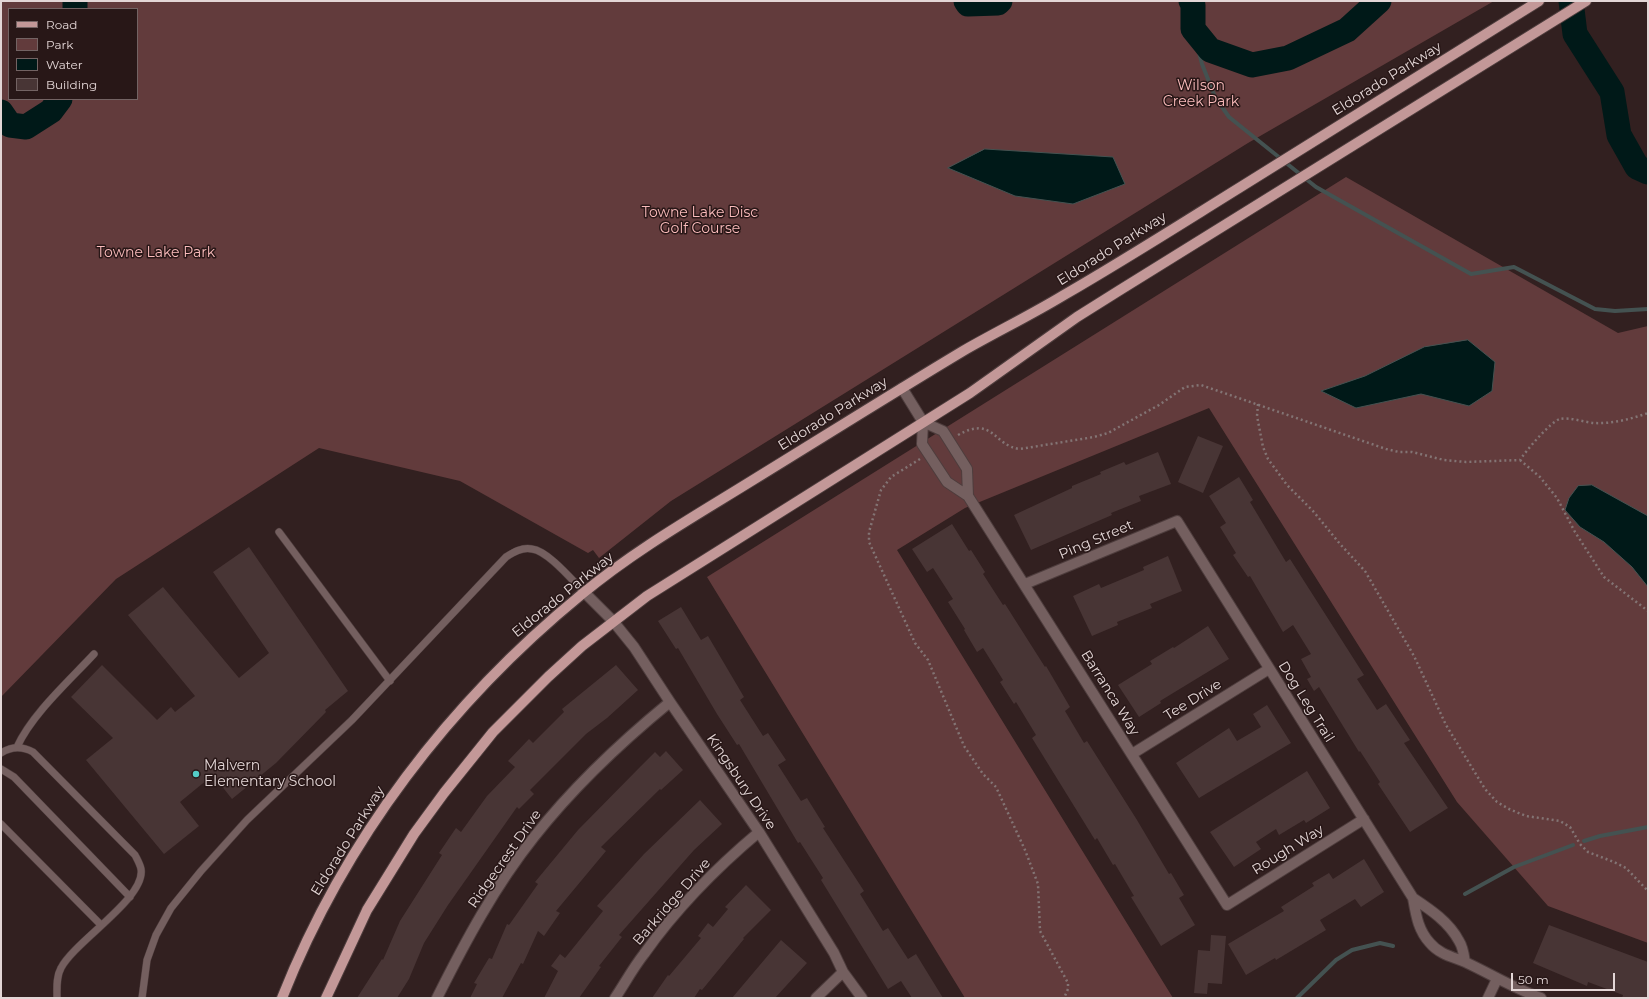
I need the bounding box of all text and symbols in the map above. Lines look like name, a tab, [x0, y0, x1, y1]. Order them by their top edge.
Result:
legend	[8, 8, 138, 100]
text: Road	[46, 17, 77, 32]
text: Park	[46, 37, 73, 52]
street label: Eldorado Parkway	[1329, 39, 1445, 119]
text: Water	[46, 57, 82, 72]
text: Building	[46, 77, 97, 92]
park label: Wilson Creek Park	[1163, 78, 1239, 110]
park label: Towne Lake Disc Golf Course	[642, 205, 758, 238]
street label: Eldorado Parkway	[1054, 209, 1170, 289]
park label: Towne Lake Park	[97, 245, 215, 261]
street label: Eldorado Parkway	[775, 374, 891, 454]
street label: Ping Street	[1056, 517, 1136, 563]
street label: Eldorado Parkway	[509, 549, 617, 641]
street label: Barranca Way	[1077, 647, 1143, 739]
street label: Dog Leg Trail	[1274, 658, 1338, 746]
street label: Tee Drive	[1161, 676, 1225, 724]
street label: Kingsbury Drive	[703, 731, 779, 833]
place label: Malvern Elementary School	[204, 758, 336, 790]
marker: Malvern Elementary School	[191, 769, 201, 779]
street label: Eldorado Parkway	[308, 783, 388, 899]
street label: Ridgecrest Drive	[465, 807, 545, 911]
street label: Rough Way	[1249, 821, 1327, 879]
street label: Barkridge Drive	[630, 855, 714, 949]
scale bar	[1513, 965, 1617, 991]
text: 50 m	[1518, 972, 1549, 987]

